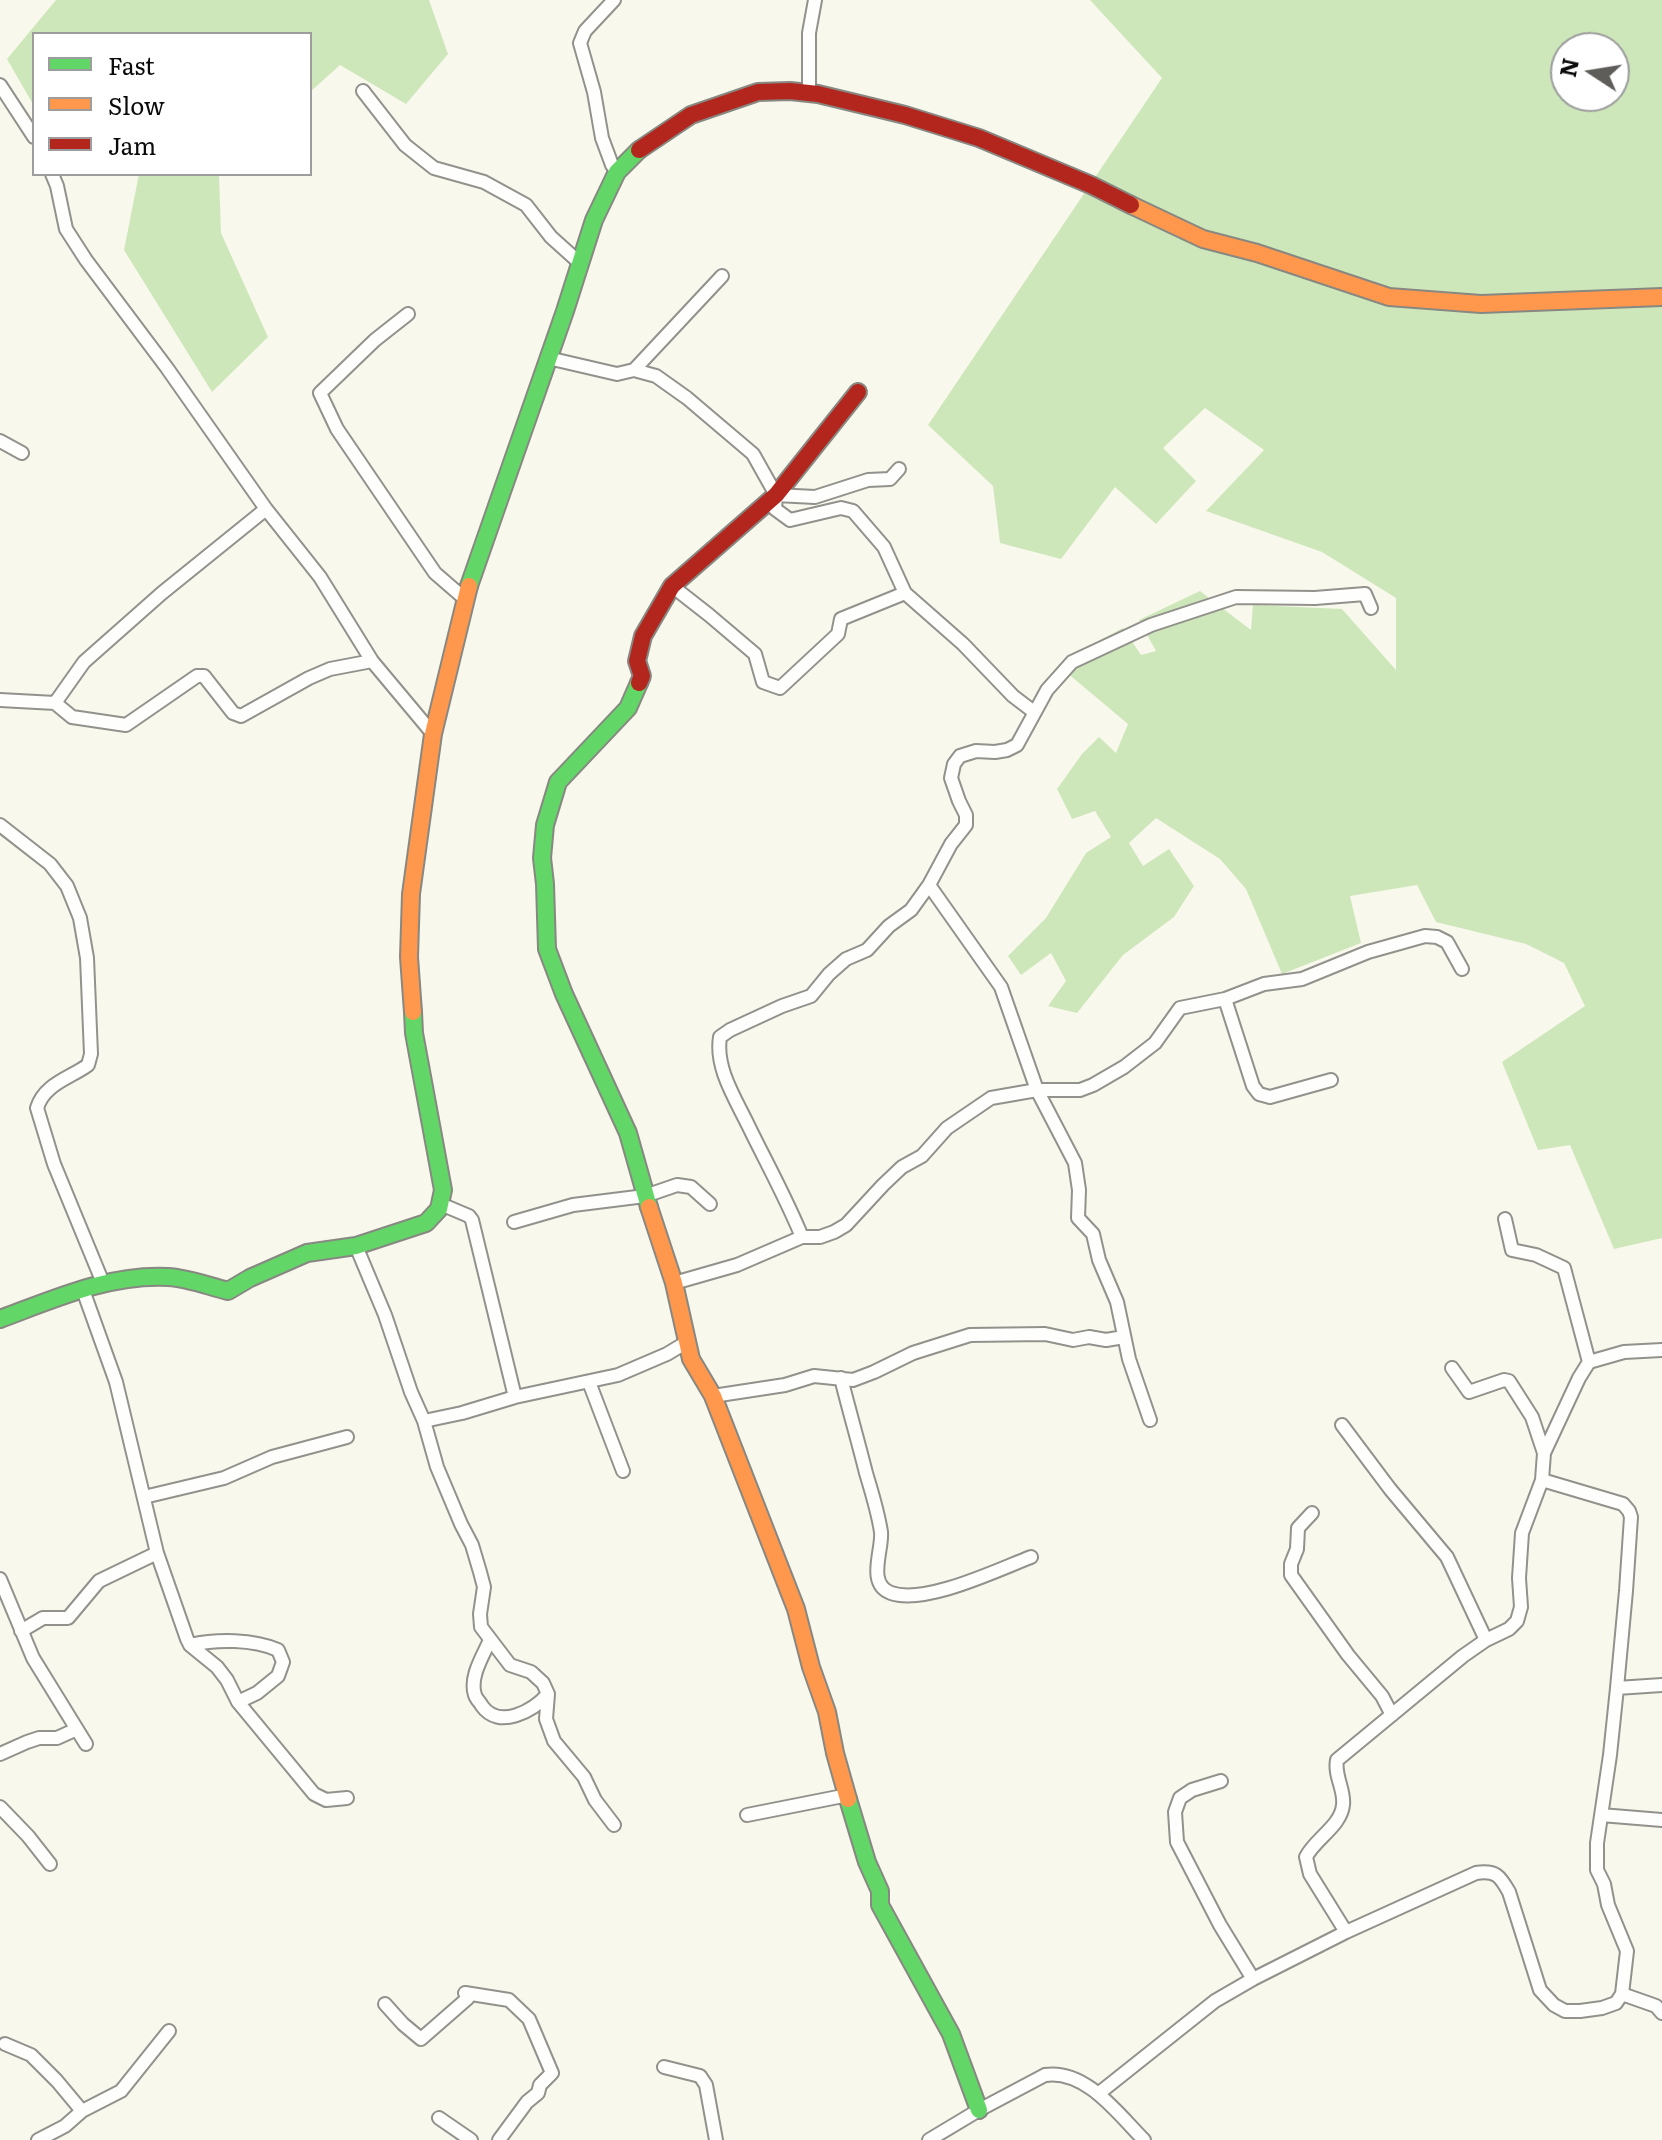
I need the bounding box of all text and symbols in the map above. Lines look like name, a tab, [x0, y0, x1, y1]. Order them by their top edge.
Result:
legend	[32, 32, 312, 176]
north arrow	[1550, 32, 1630, 112]
text: Fast	[108, 47, 155, 82]
text: N	[1550, 55, 1586, 80]
text: Slow	[108, 87, 165, 122]
text: Jam	[108, 127, 156, 162]

